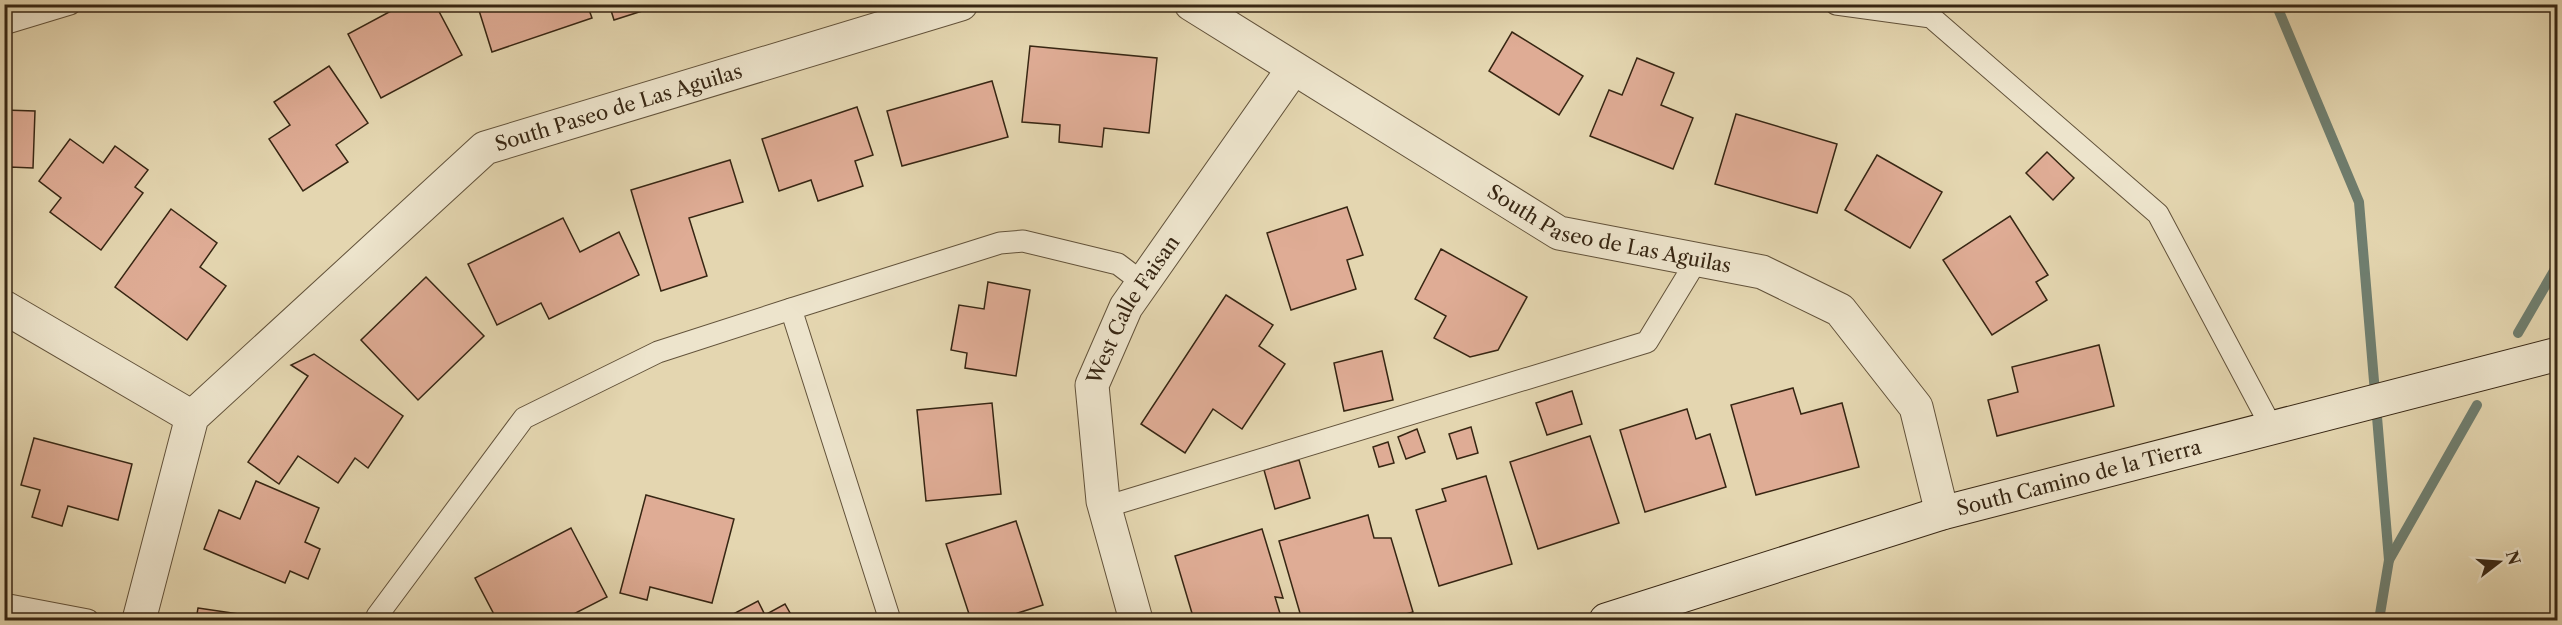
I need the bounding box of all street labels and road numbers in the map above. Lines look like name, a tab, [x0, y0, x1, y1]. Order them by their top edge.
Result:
street label: South Paseo de Las Aguilas	[492, 59, 745, 156]
street label: South Paseo de Las Aguilas	[1483, 179, 1733, 278]
street label: West Calle Faisan	[1081, 230, 1185, 389]
street label: South Camino de la Tierra	[1954, 435, 2204, 521]

